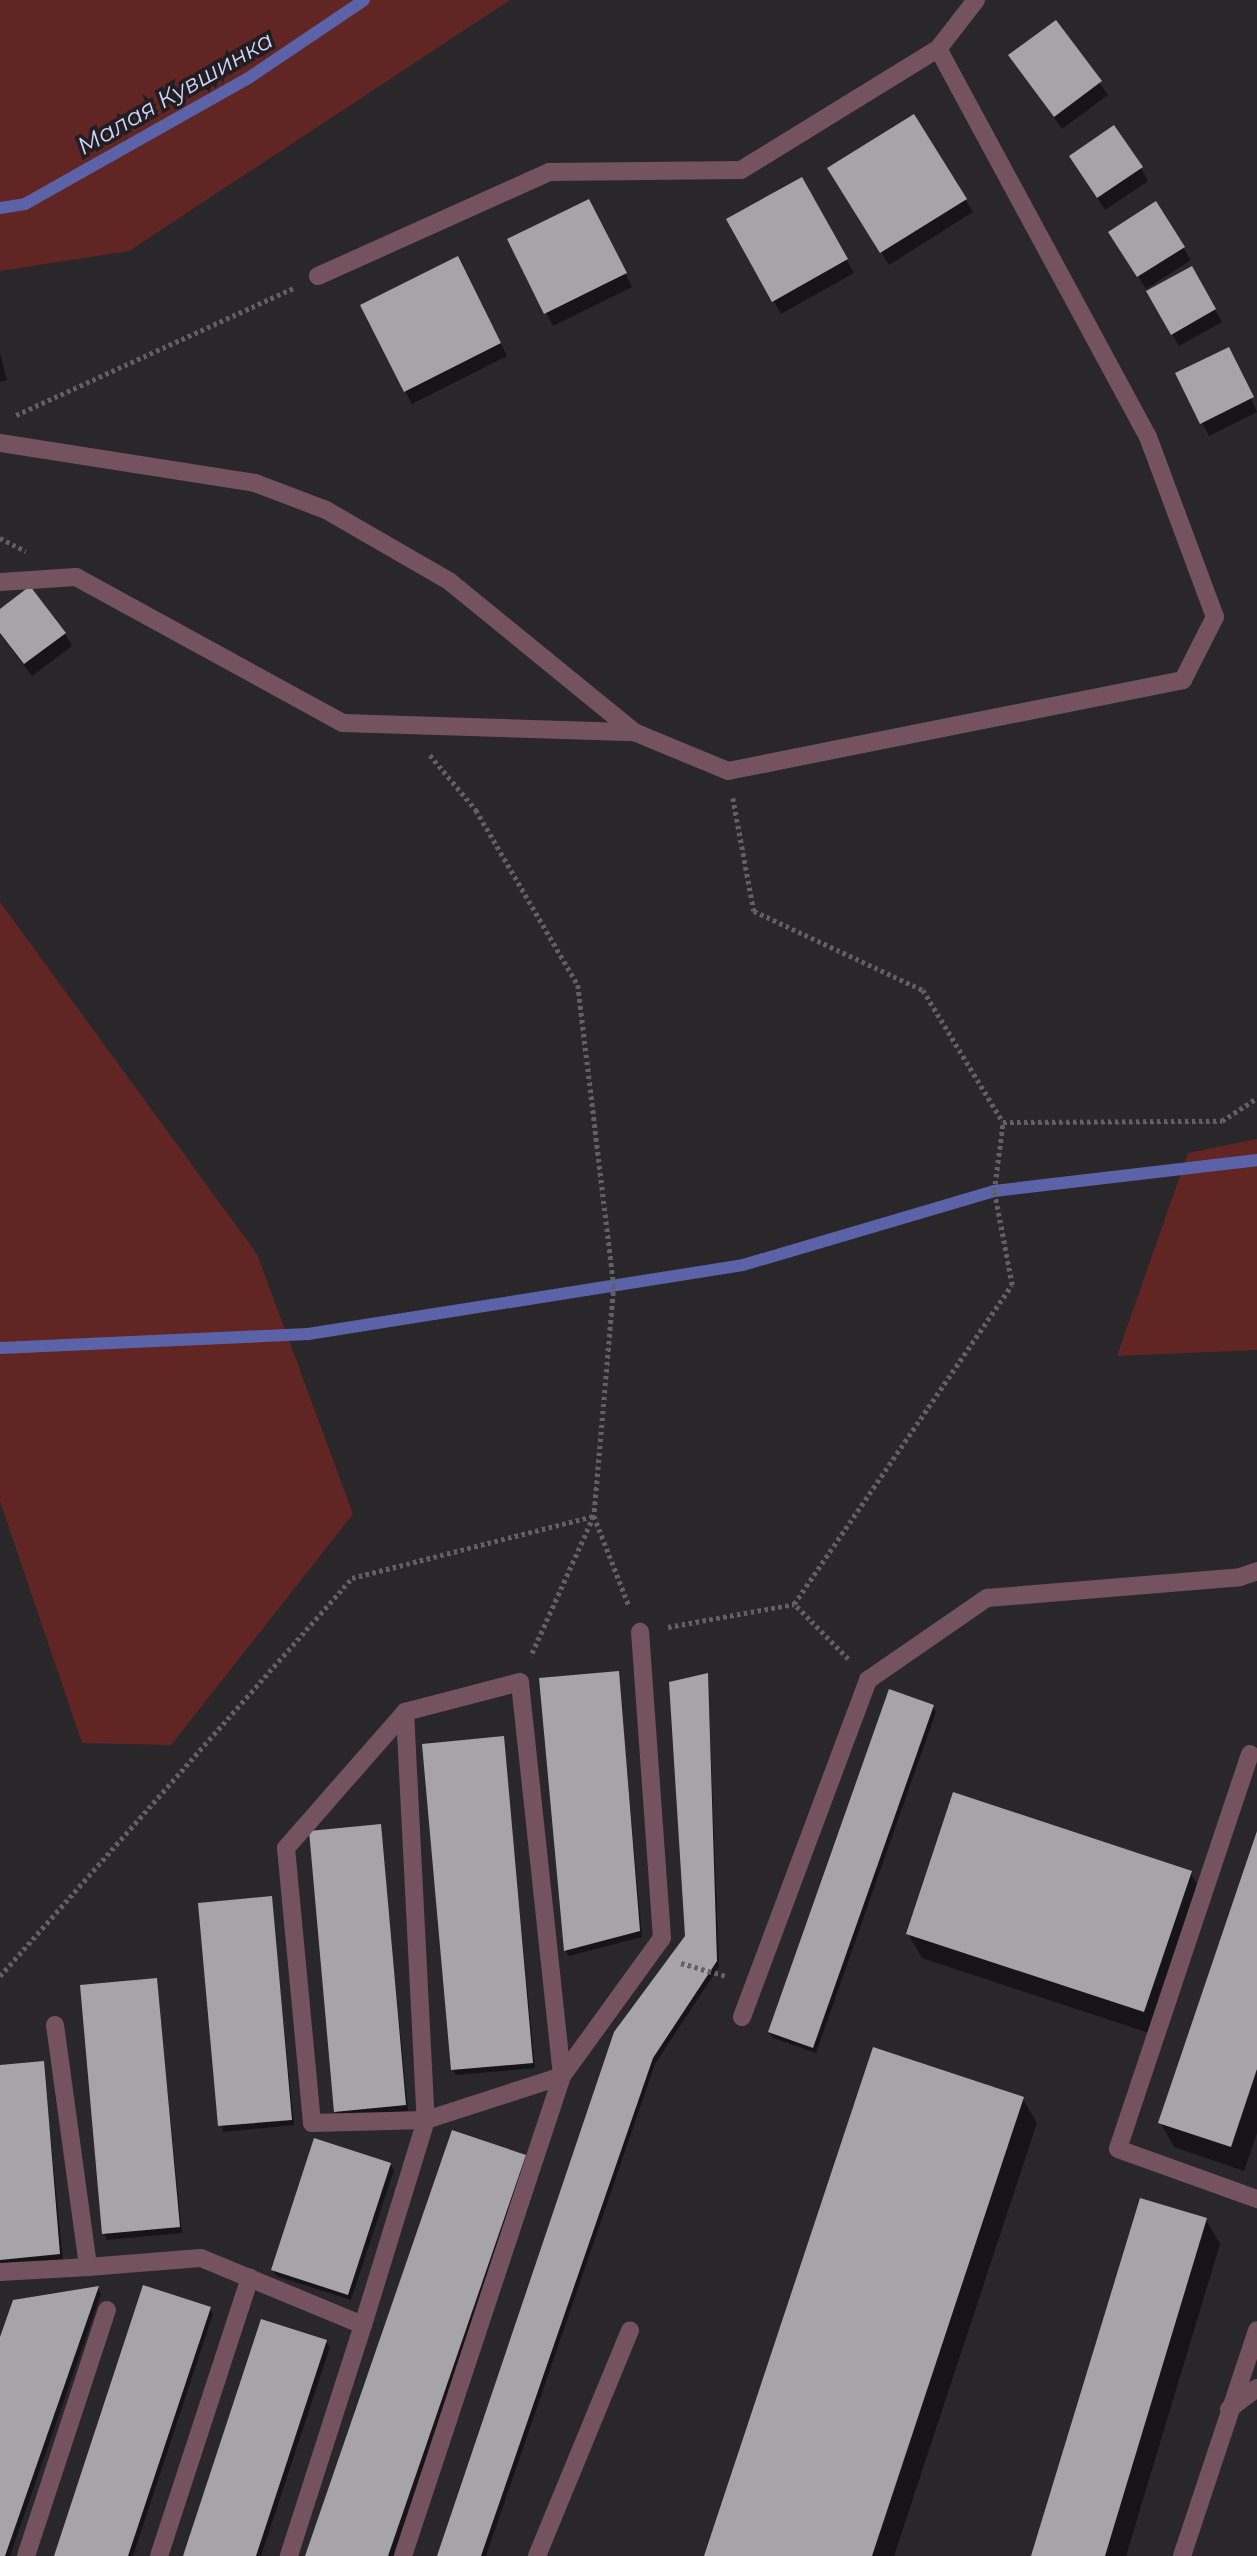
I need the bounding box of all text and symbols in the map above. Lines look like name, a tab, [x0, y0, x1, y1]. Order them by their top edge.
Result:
water label: Малая Кувшинка	[72, 25, 278, 161]

